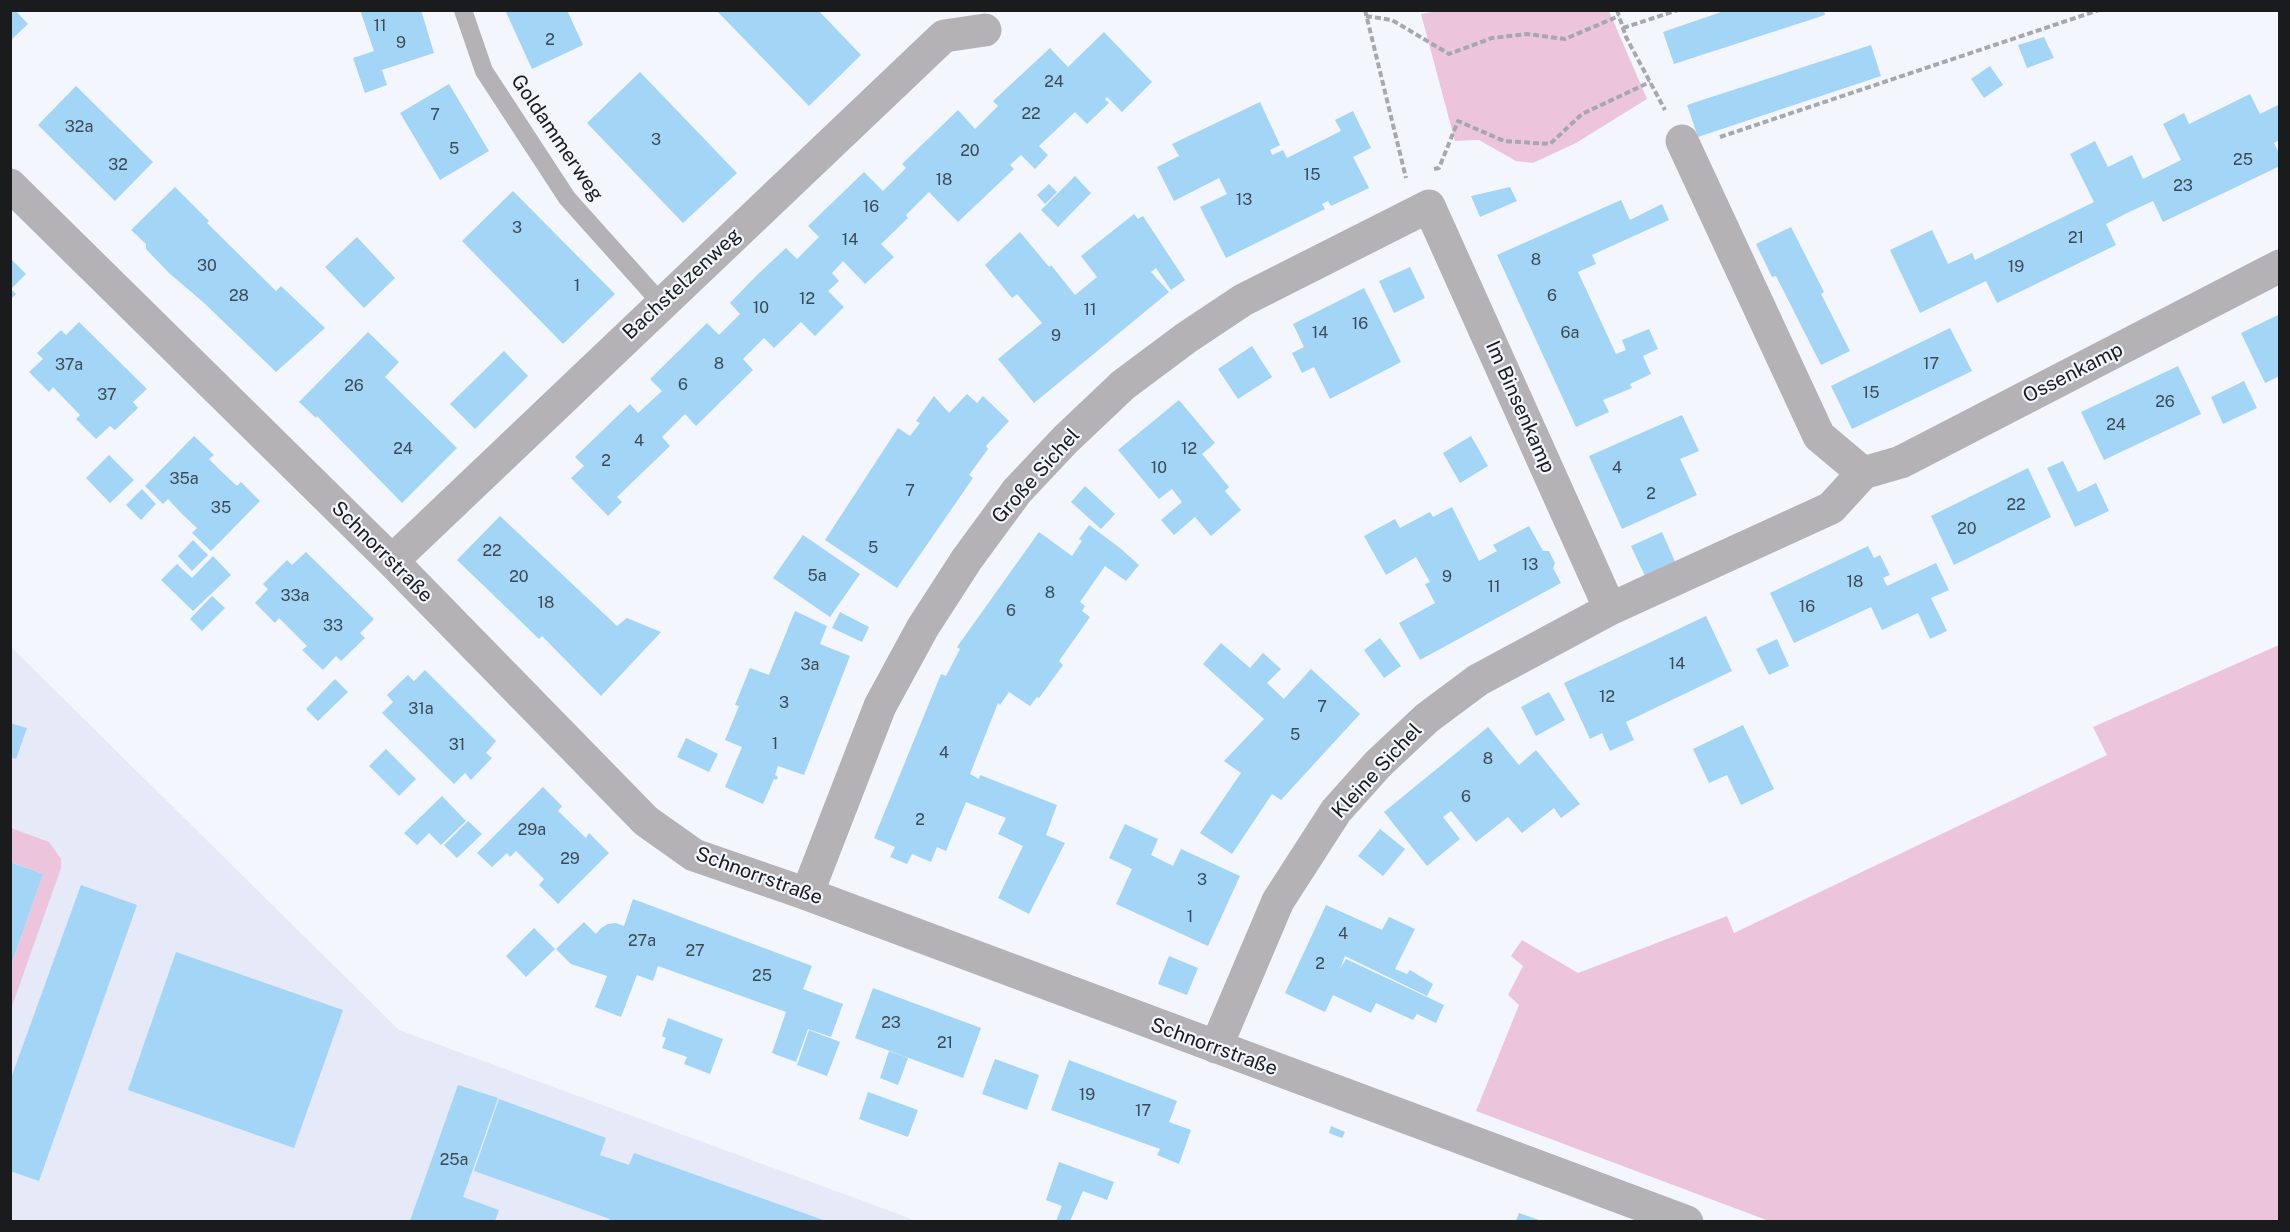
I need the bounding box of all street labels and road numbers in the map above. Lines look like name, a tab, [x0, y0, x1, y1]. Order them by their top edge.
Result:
street label: Goldammerweg	[506, 70, 608, 206]
street label: Bachstelzenweg	[618, 223, 746, 345]
street label: Im Binsenkamp	[1480, 337, 1560, 477]
street label: Ossenkamp	[2019, 338, 2127, 408]
street label: Große Sichel	[987, 424, 1085, 528]
street label: Schnorrstraße	[326, 496, 438, 608]
street label: Kleine Sichel	[1327, 718, 1427, 824]
street label: Schnorrstraße	[692, 842, 826, 910]
street label: Schnorrstraße	[1147, 1013, 1281, 1081]

